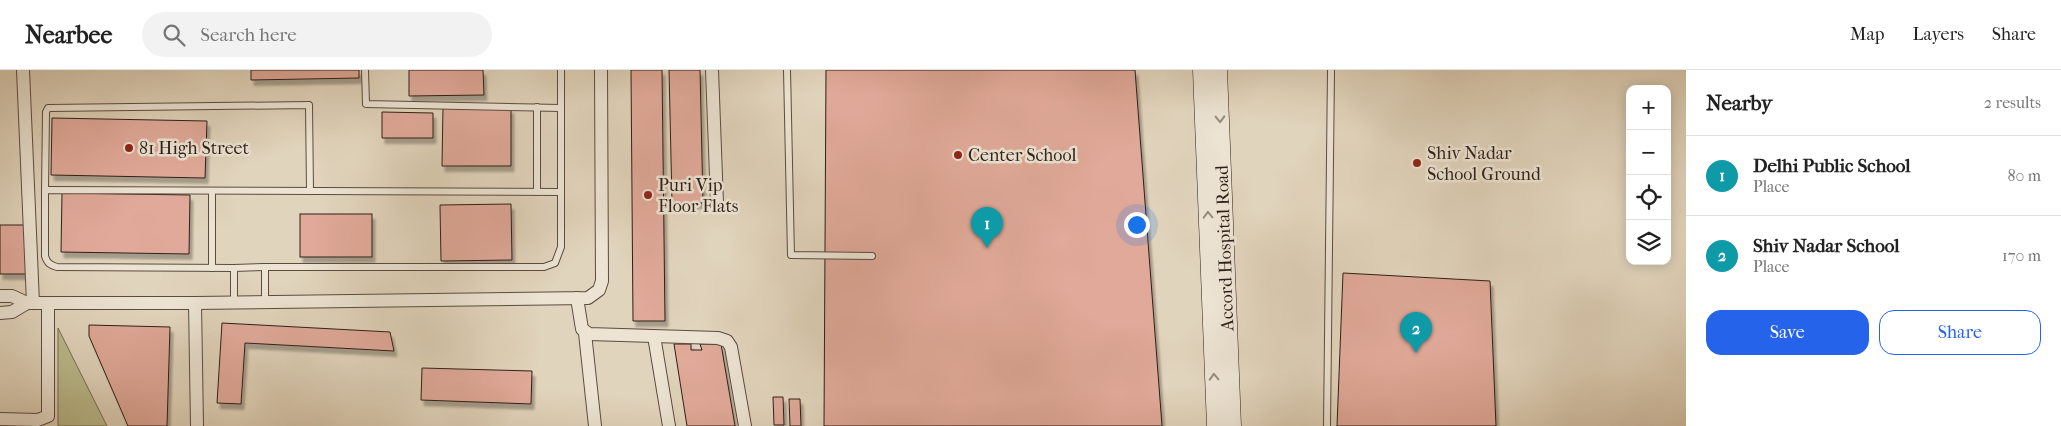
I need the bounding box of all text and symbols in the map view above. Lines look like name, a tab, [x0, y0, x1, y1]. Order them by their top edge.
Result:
search box	[142, 12, 492, 57]
text: Nearbee	[25, 21, 112, 49]
icon: search	[160, 21, 188, 49]
text: Search here	[200, 24, 297, 46]
text: Map	[1850, 24, 1884, 45]
text: Layers	[1912, 24, 1964, 45]
text: Share	[1992, 24, 2036, 45]
map controls	[1626, 85, 1671, 265]
button: +	[1626, 85, 1671, 130]
text: Nearby	[1706, 91, 1772, 115]
text: 2 results	[1984, 93, 2041, 112]
one-way arrow	[1215, 115, 1225, 123]
button: −	[1626, 130, 1671, 175]
place label: 81 High Street	[139, 138, 249, 159]
marker: 81 High Street	[123, 142, 135, 154]
place label: Shiv Nadar School Ground	[1427, 143, 1541, 185]
place label: Center School	[968, 145, 1076, 166]
marker: Center School	[952, 149, 964, 161]
text: Delhi Public School	[1753, 155, 1911, 177]
marker: Shiv Nadar School Ground	[1411, 157, 1423, 169]
street label: Accord Hospital Road	[1212, 165, 1238, 332]
text: 1	[1719, 166, 1725, 185]
text: 80 m	[2007, 166, 2041, 185]
place label: Puri Vip Floor Flats	[658, 175, 739, 217]
button: locate	[1626, 175, 1671, 220]
text: Place	[1753, 177, 1789, 196]
marker: Puri Vip Floor Flats	[642, 189, 654, 201]
pin: 1	[971, 207, 1003, 248]
one-way arrow	[1202, 211, 1213, 219]
your location	[1124, 212, 1150, 238]
button: layers	[1626, 220, 1671, 265]
text: Shiv Nadar School	[1753, 235, 1900, 257]
text: 2	[1718, 246, 1726, 265]
text: 170 m	[2002, 246, 2041, 265]
text: Place	[1753, 257, 1789, 276]
button: Save	[1706, 310, 1869, 355]
button: Share	[1879, 310, 2041, 355]
pin: 2	[1400, 312, 1432, 353]
one-way arrow	[1208, 373, 1219, 381]

